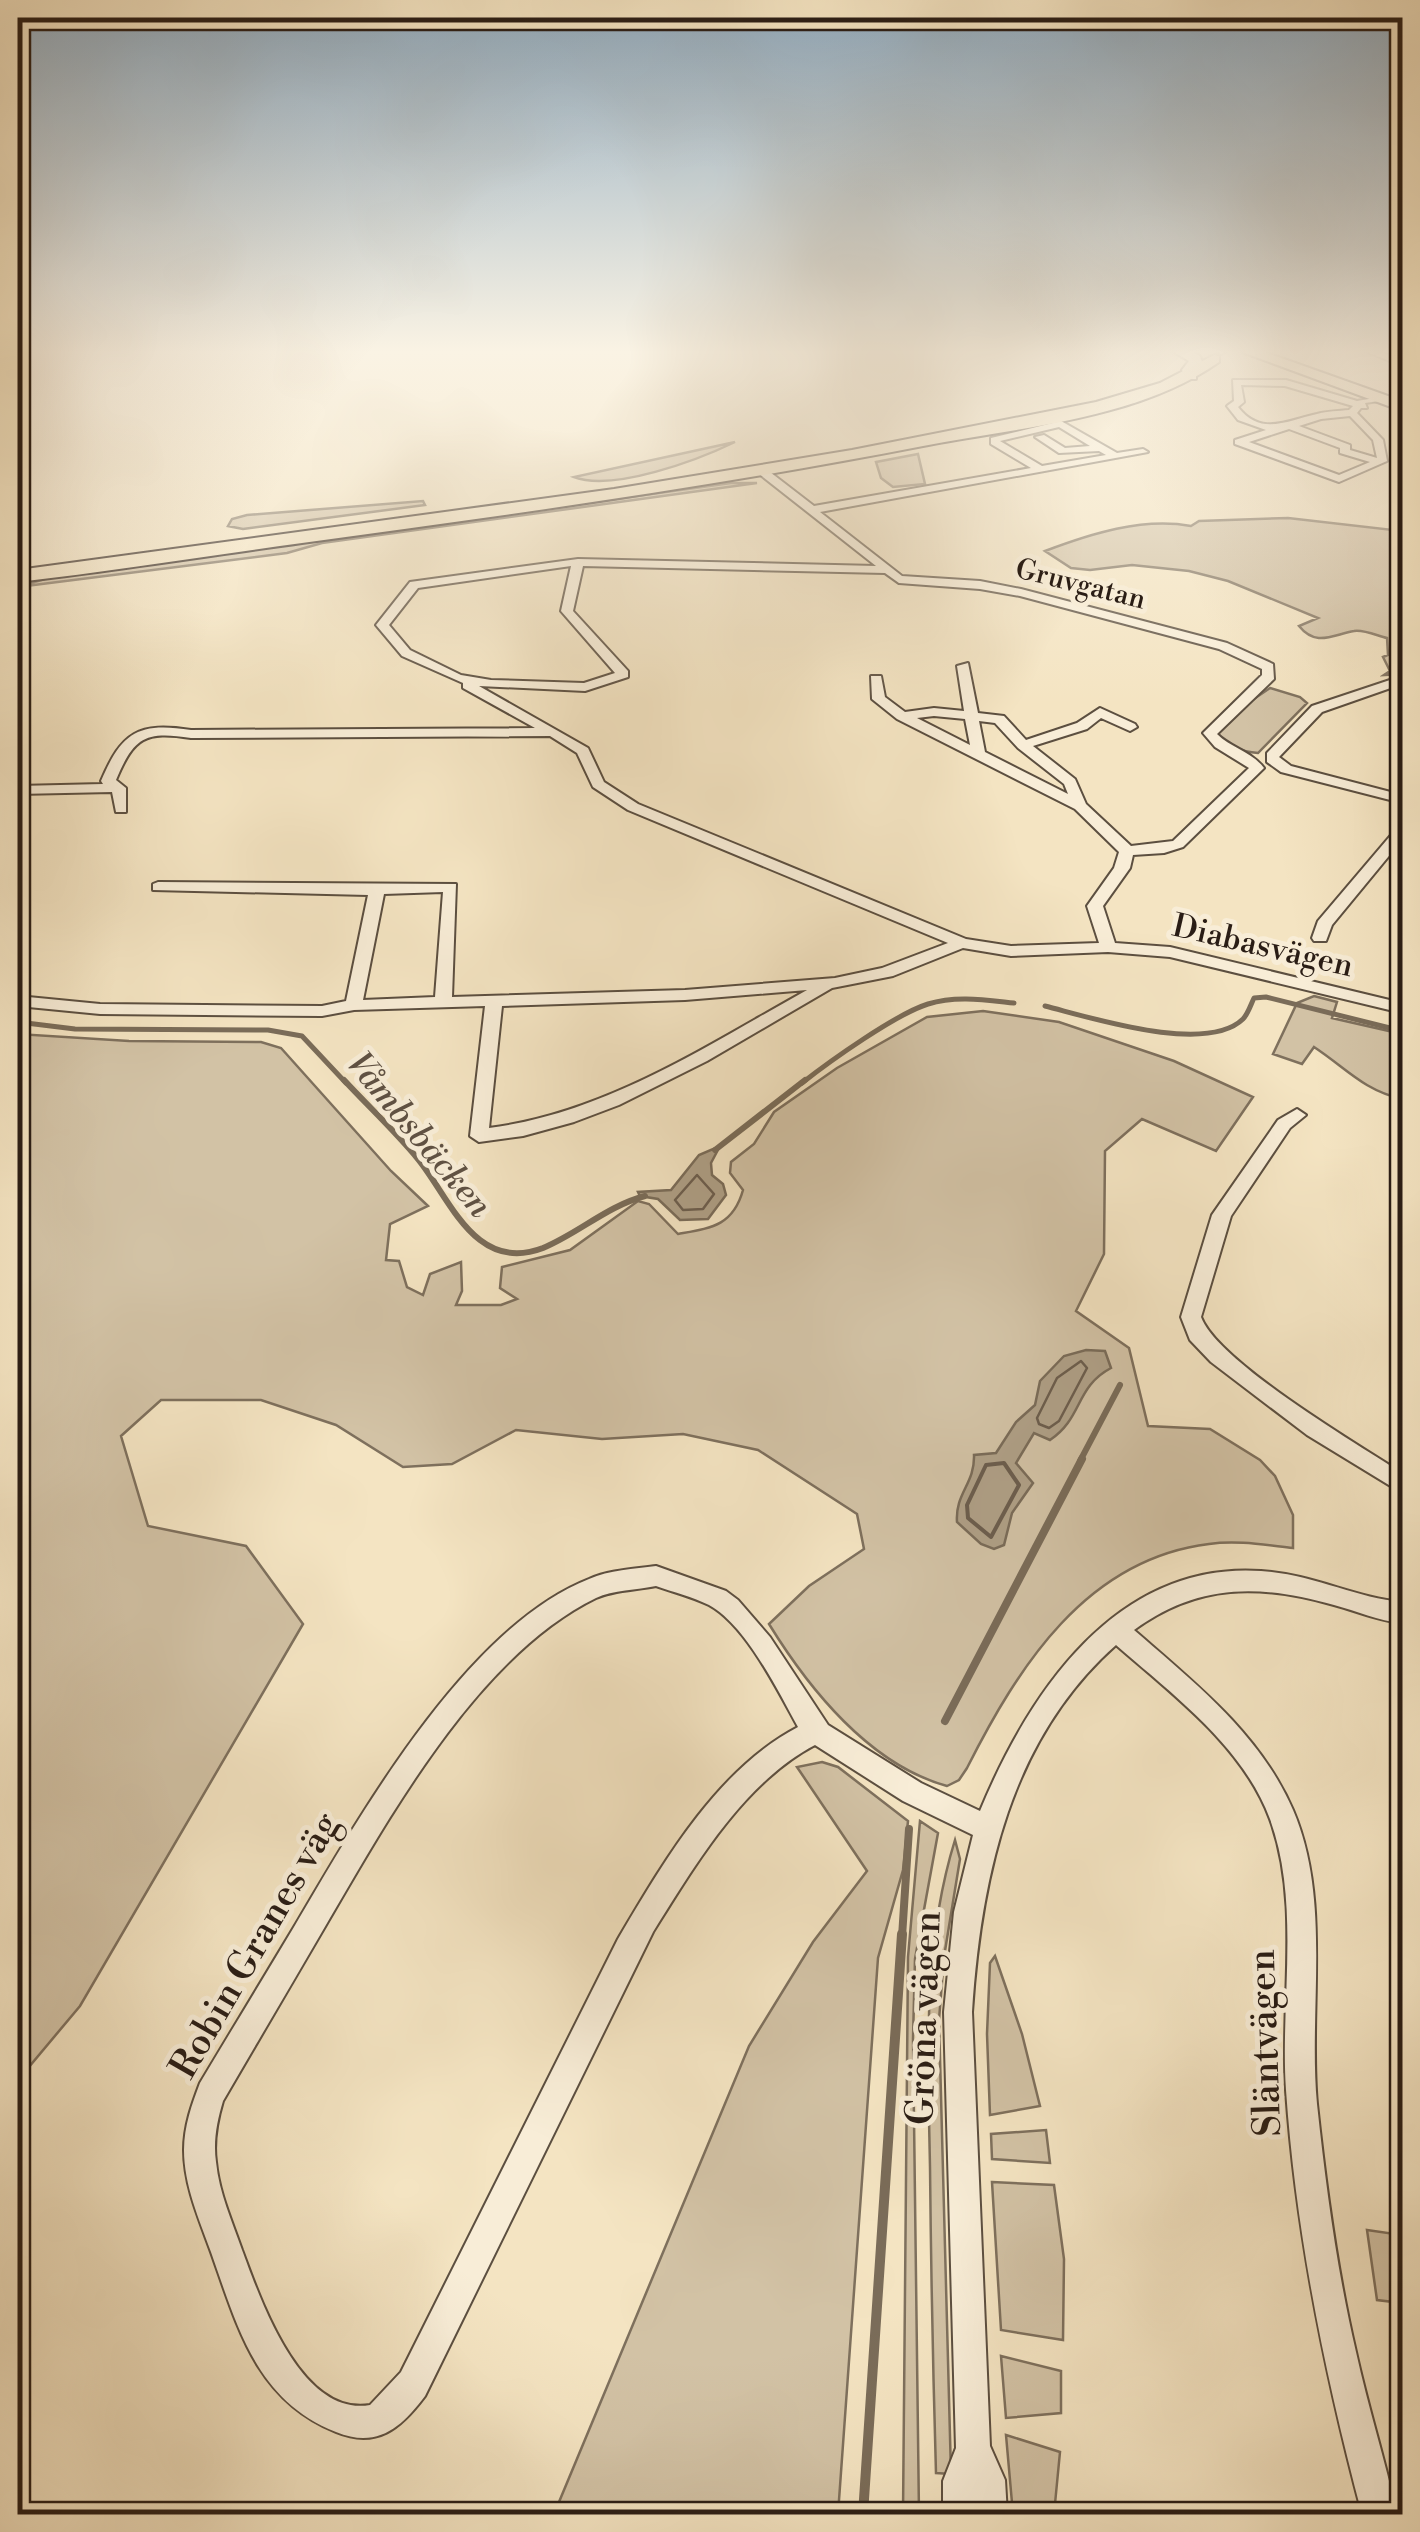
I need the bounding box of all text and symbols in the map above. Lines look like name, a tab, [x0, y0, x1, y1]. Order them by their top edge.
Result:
street label: Gruvgatan	[1012, 551, 1150, 618]
street label: Diabasvägen	[1169, 906, 1357, 986]
water label: Våmbsbäcken	[337, 1043, 501, 1227]
street label: Robin Granes väg	[160, 1804, 351, 2087]
street label: Gröna vägen	[897, 1910, 952, 2126]
street label: Släntvägen	[1239, 1948, 1292, 2137]

